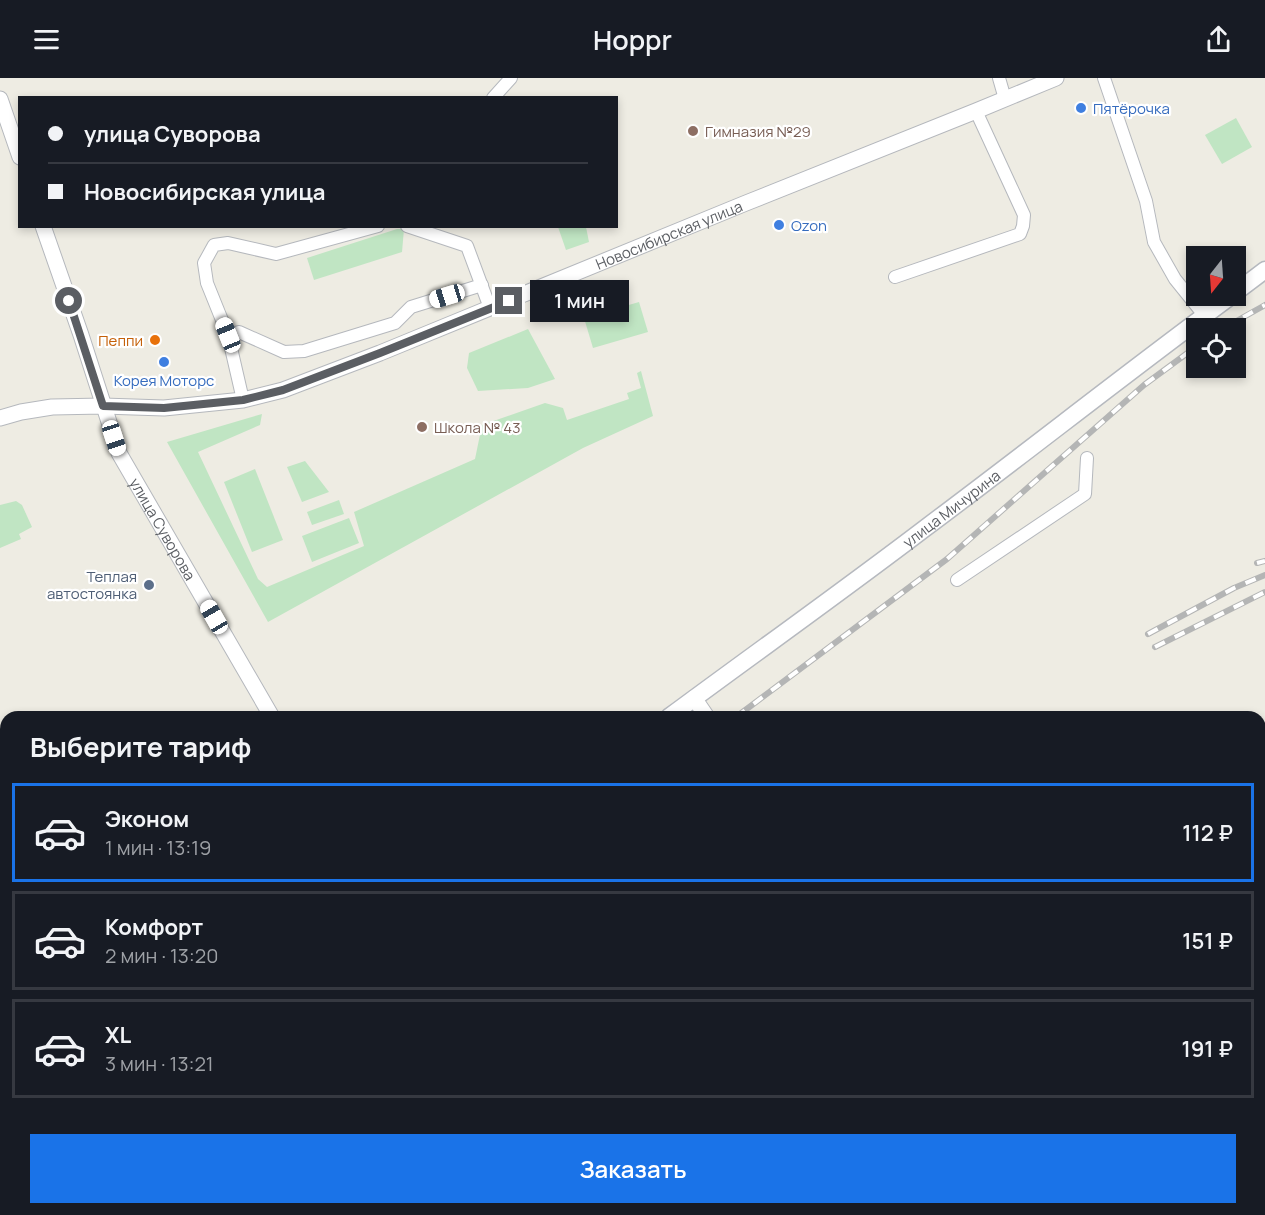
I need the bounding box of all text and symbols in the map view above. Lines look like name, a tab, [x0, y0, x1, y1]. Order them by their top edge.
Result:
text: Hoppr	[593, 21, 672, 58]
icon: menu	[30, 23, 63, 56]
icon: share	[1202, 23, 1235, 56]
place label: Пятёрочка	[1093, 98, 1170, 119]
marker: Пятёрочка	[1074, 101, 1088, 115]
text: улица Суворова	[84, 119, 261, 149]
place label: Гимназия №29	[705, 121, 811, 142]
marker: Гимназия №29	[686, 124, 700, 138]
text: Новосибирская улица	[84, 177, 325, 207]
street label: Новосибирская улица	[592, 195, 746, 274]
place label: Ozon	[791, 215, 827, 236]
marker: Ozon	[772, 218, 786, 232]
north arrow	[1186, 246, 1246, 306]
map controls	[1186, 246, 1246, 378]
callout: 1 мин	[530, 280, 629, 322]
car	[427, 282, 467, 310]
route start	[55, 287, 82, 314]
route end	[495, 287, 522, 314]
text: 1 мин	[554, 287, 605, 314]
car	[213, 315, 243, 355]
button: locate	[1186, 318, 1246, 378]
place label: Пеппи	[98, 330, 143, 351]
marker: Пеппи	[148, 333, 162, 347]
marker: Корея Моторс	[157, 355, 171, 369]
place label: Корея Моторс	[114, 370, 214, 391]
place label: Школа № 43	[434, 417, 520, 438]
car	[100, 418, 128, 458]
marker: Школа № 43	[415, 420, 429, 434]
street label: улица Мичурина	[898, 465, 1004, 552]
street label: улица Суворова	[125, 474, 201, 584]
place label: Теплая автостоянка	[47, 566, 137, 604]
marker: Теплая автостоянка	[142, 578, 156, 592]
car	[197, 597, 231, 637]
text: Выберите тариф	[30, 728, 251, 765]
text: Эконом	[105, 804, 189, 834]
icon: car	[33, 806, 87, 860]
text: 112 ₽	[1182, 818, 1233, 848]
text: 1 мин · 13:19	[105, 834, 211, 861]
text: Комфорт	[105, 912, 203, 942]
icon: car	[33, 914, 87, 968]
text: 151 ₽	[1182, 926, 1233, 956]
text: 2 мин · 13:20	[105, 942, 218, 969]
text: XL	[105, 1020, 131, 1050]
icon: car	[33, 1022, 87, 1076]
text: 191 ₽	[1181, 1034, 1233, 1064]
text: 3 мин · 13:21	[105, 1050, 214, 1077]
button: Заказать	[30, 1134, 1236, 1203]

